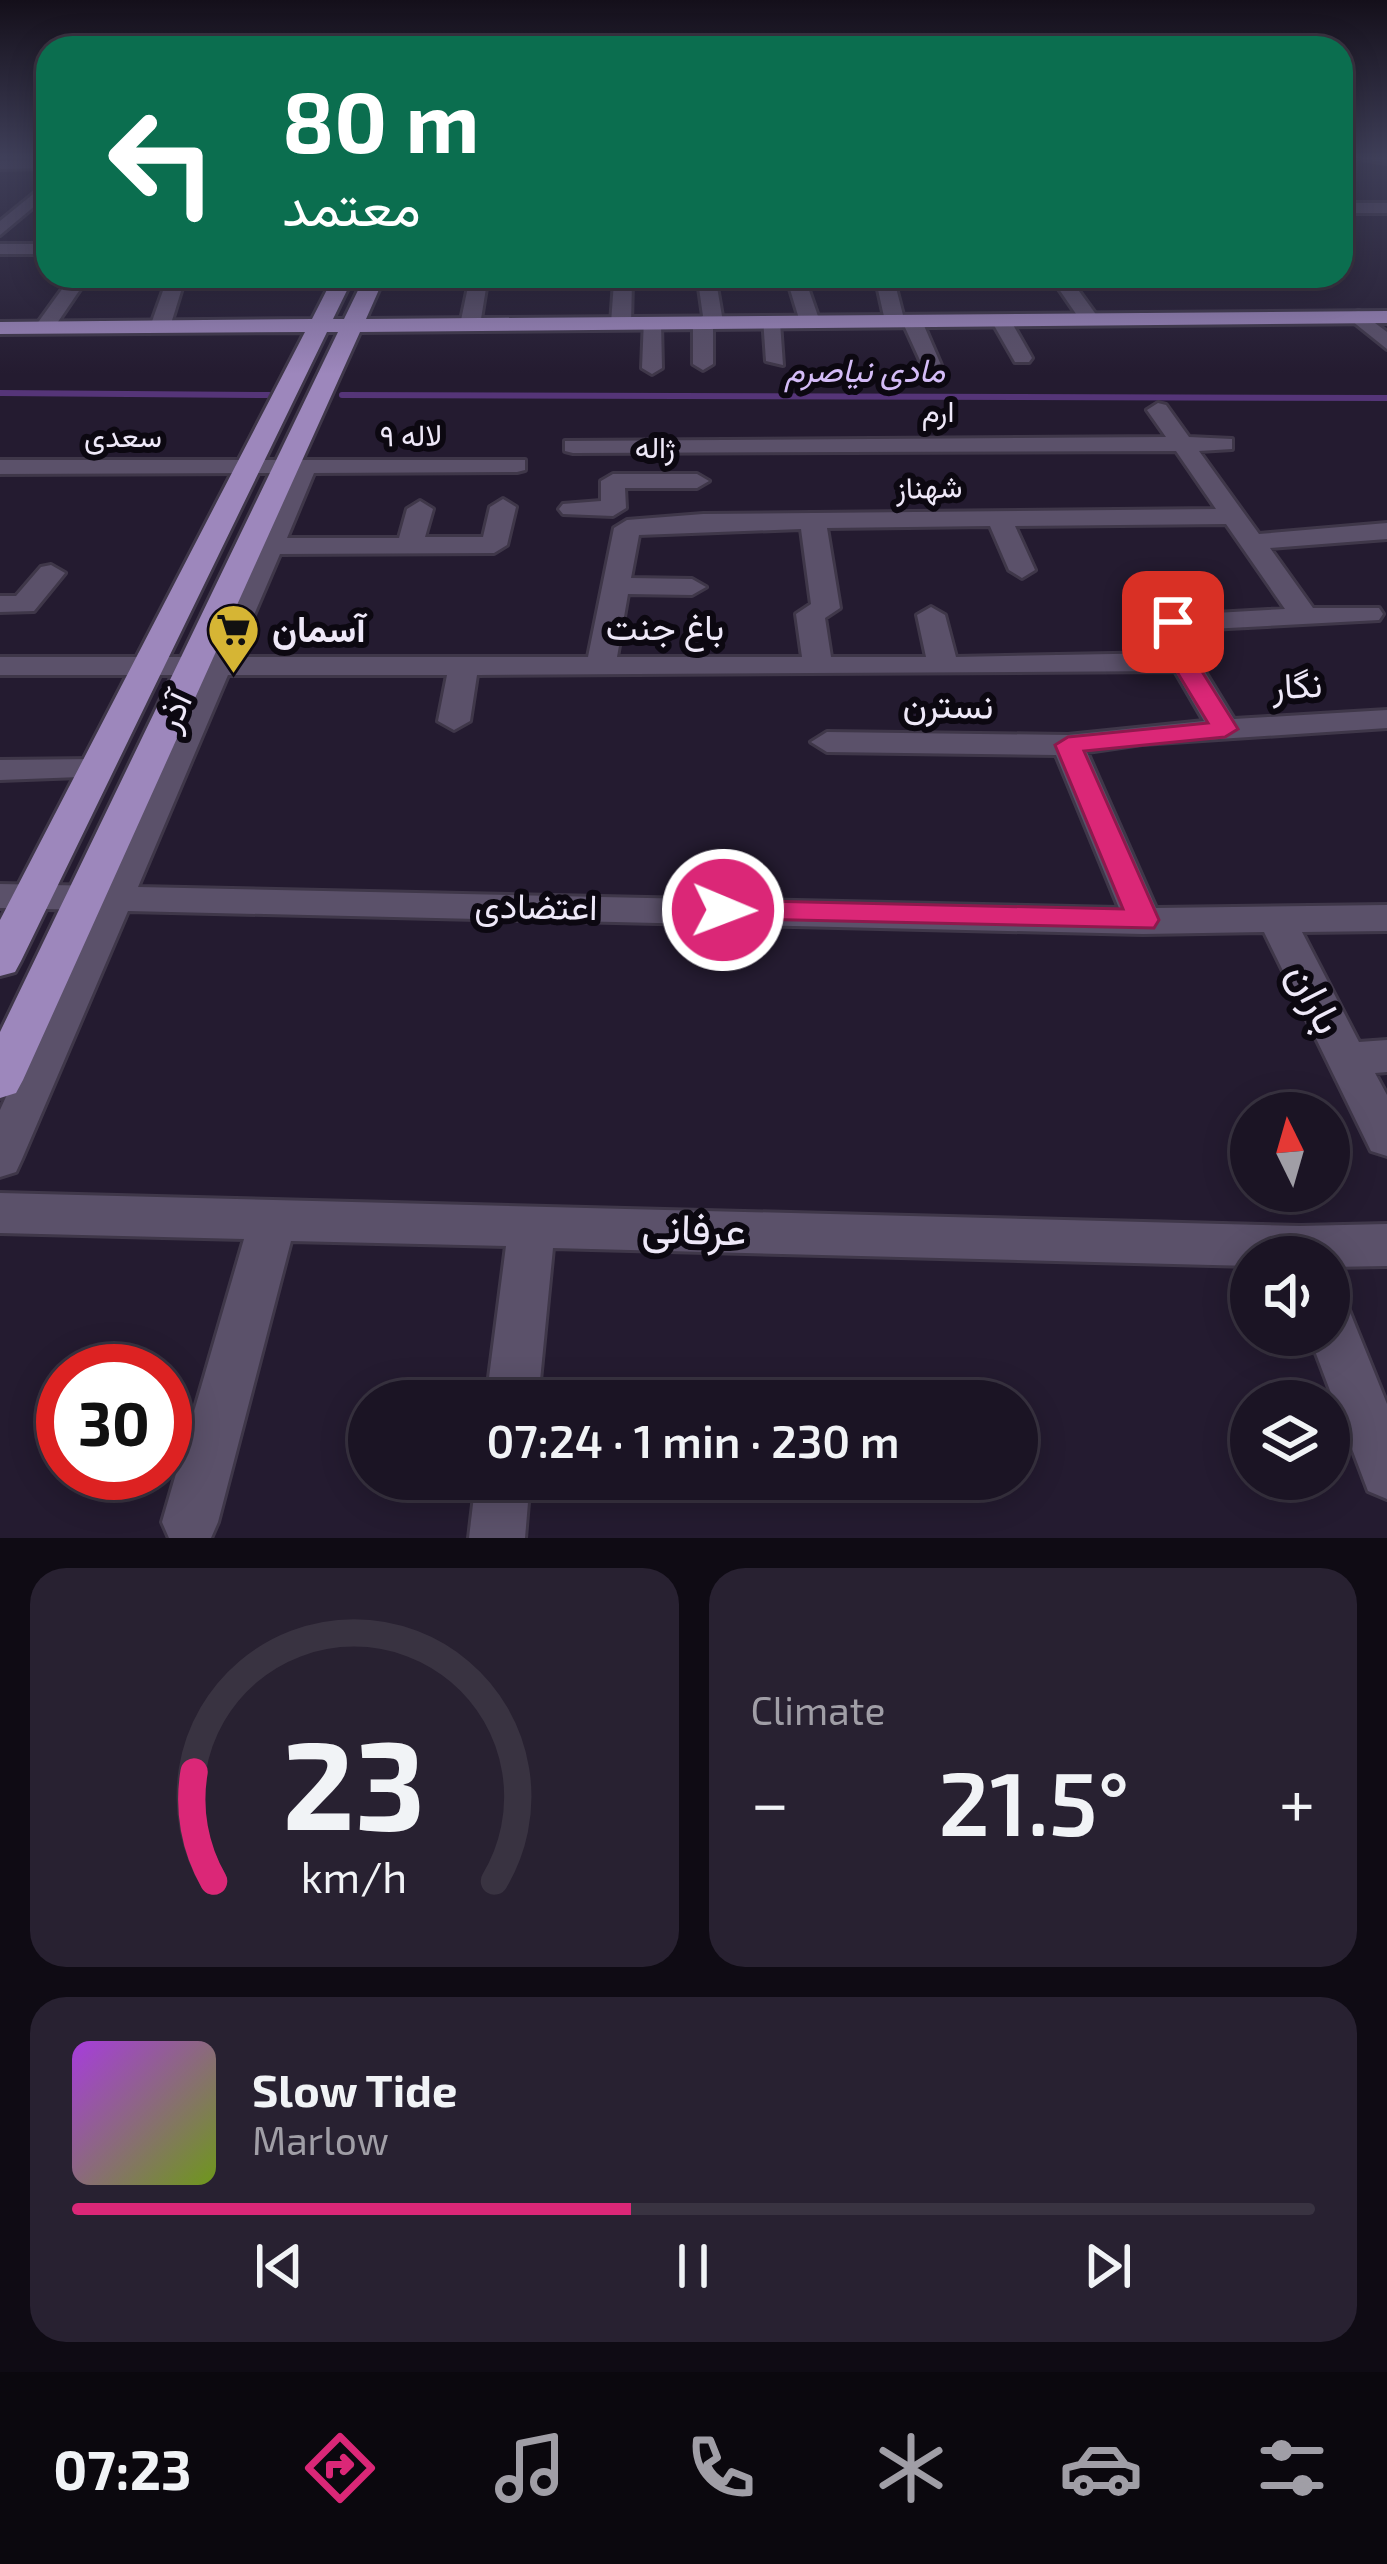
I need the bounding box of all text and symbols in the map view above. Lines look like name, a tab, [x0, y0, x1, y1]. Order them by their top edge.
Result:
text: 80 m	[282, 69, 479, 170]
icon: left	[84, 84, 240, 240]
text: معتمد	[282, 172, 421, 237]
water label: مادی نیاصرم	[784, 349, 945, 393]
street label: ارم	[922, 392, 954, 431]
street label: ۹ لاله	[379, 415, 442, 453]
street label: سعدی	[84, 417, 162, 455]
street label: ژاله	[635, 428, 676, 466]
street label: شهناز	[894, 467, 963, 507]
pin	[1122, 571, 1224, 673]
icon: arrive	[1140, 589, 1206, 655]
supermarket icon: آسمان	[205, 601, 261, 675]
street label: باغ جنت	[606, 604, 724, 652]
place label: آسمان	[272, 606, 368, 650]
street label: نگار	[1270, 661, 1323, 709]
street label: نسترن	[902, 681, 994, 729]
street label: آذر	[144, 682, 203, 739]
position arrow	[660, 847, 786, 973]
street label: اعتضادی	[474, 882, 598, 929]
street label: باران	[1275, 953, 1357, 1043]
north arrow	[1230, 1092, 1350, 1212]
map controls	[1230, 1092, 1350, 1500]
street label: عرفانی	[641, 1200, 747, 1258]
button: sound	[1230, 1236, 1350, 1356]
speed limit sign: 30	[36, 1344, 192, 1500]
button: layers	[1230, 1380, 1350, 1500]
text: 07:24 · 1 min · 230 m	[486, 1413, 900, 1467]
text: Climate	[751, 1686, 885, 1733]
text: 23	[283, 1705, 426, 1855]
text: 21.5°	[938, 1746, 1130, 1854]
text: −	[751, 1761, 789, 1840]
text: +	[1279, 1761, 1315, 1840]
text: km/h	[301, 1849, 407, 1901]
text: Slow Tide	[252, 2062, 457, 2116]
text: Marlow	[252, 2116, 389, 2163]
icon: previous	[246, 2233, 312, 2299]
icon: pause	[660, 2233, 726, 2299]
icon: next	[1075, 2233, 1141, 2299]
icon: directions	[298, 2426, 382, 2510]
icon: music	[488, 2426, 572, 2510]
icon: phone	[679, 2426, 763, 2510]
icon: climate	[869, 2426, 953, 2510]
icon: car	[1059, 2426, 1143, 2510]
icon: filters	[1250, 2426, 1334, 2510]
text: 07:23	[53, 2436, 192, 2501]

